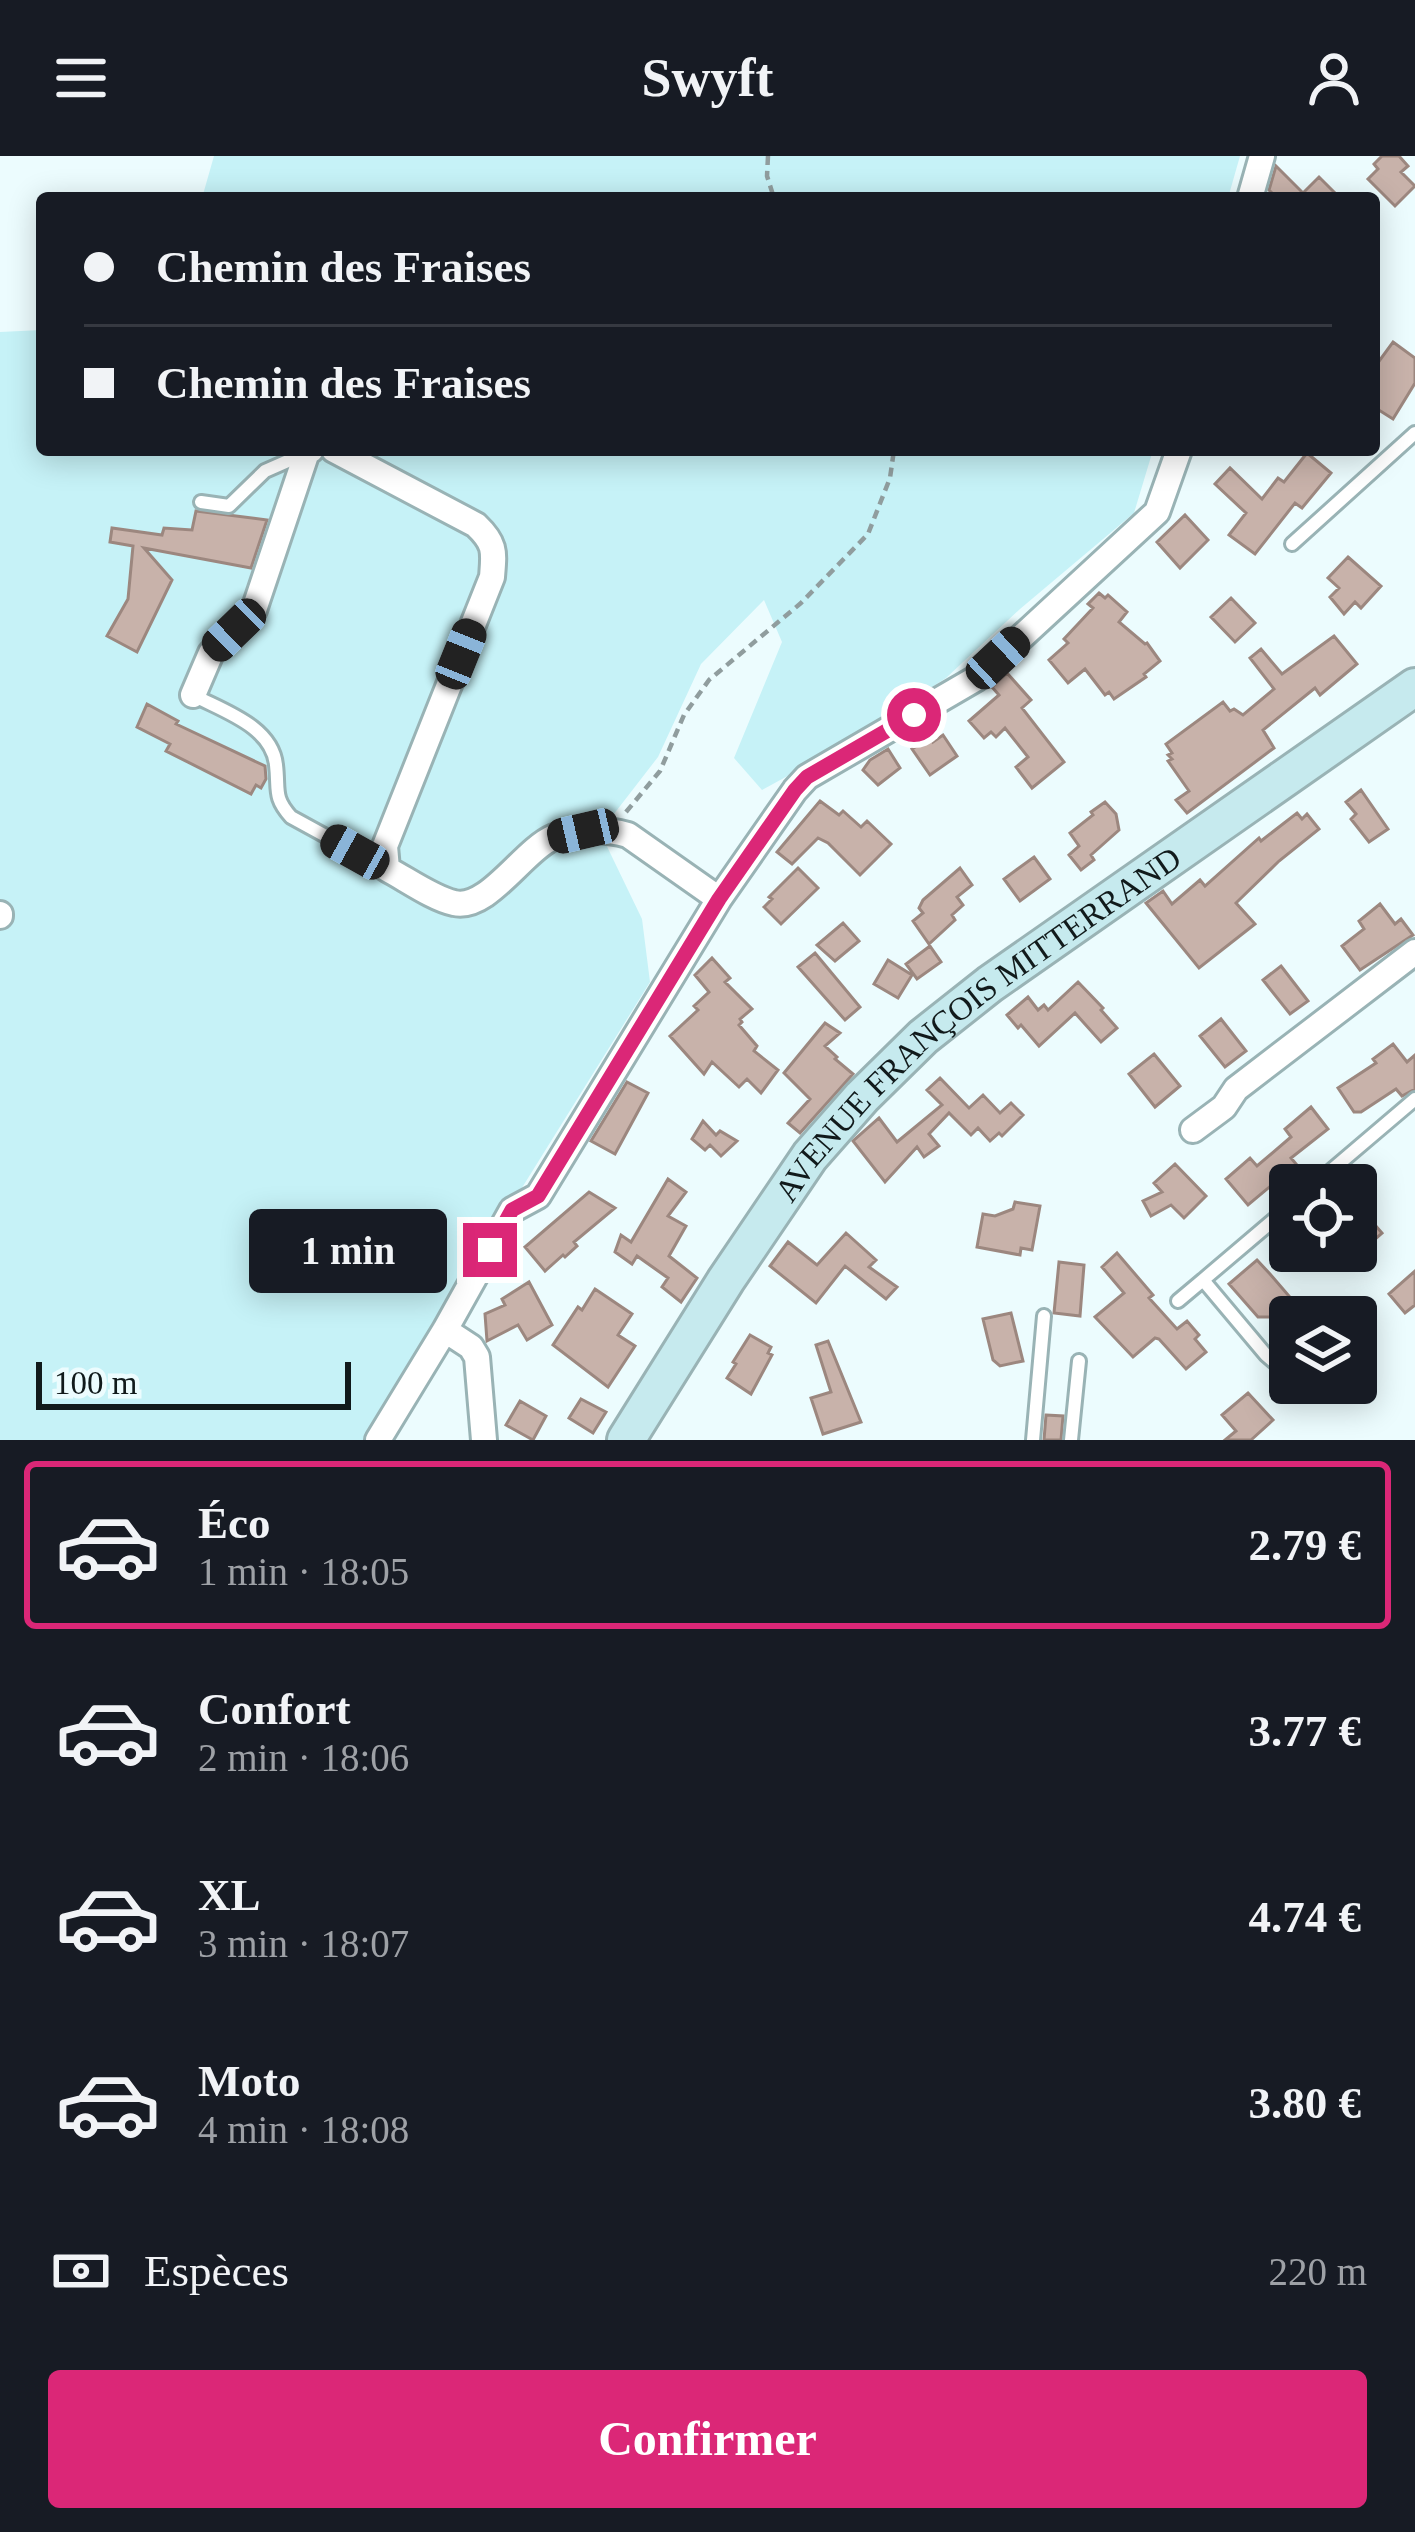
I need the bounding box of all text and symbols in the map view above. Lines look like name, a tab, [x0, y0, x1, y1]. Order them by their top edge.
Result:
icon: menu	[48, 45, 114, 111]
icon: person	[1301, 45, 1367, 111]
text: Swyft	[642, 48, 774, 108]
text: Chemin des Fraises	[156, 242, 531, 292]
text: Chemin des Fraises	[156, 358, 531, 408]
car	[196, 592, 272, 668]
car	[431, 614, 491, 694]
car	[959, 620, 1037, 696]
route start	[887, 688, 941, 742]
car	[544, 805, 622, 857]
car	[315, 819, 395, 885]
street label: AVENUE FRANÇOIS MITTERRAND	[768, 840, 1188, 1208]
map controls	[1269, 1164, 1377, 1404]
button: locate	[1269, 1164, 1377, 1272]
callout: 1 min	[250, 1208, 448, 1292]
route end	[463, 1223, 517, 1277]
text: 1 min	[301, 1229, 395, 1272]
button: layers	[1269, 1296, 1377, 1404]
scale bar	[36, 1356, 351, 1409]
text: 100 m	[54, 1365, 137, 1401]
icon: car	[54, 1491, 162, 1599]
text: Éco	[198, 1498, 271, 1548]
text: 2.79 €	[1249, 1520, 1361, 1570]
text: 1 min · 18:05	[198, 1550, 409, 1593]
icon: car	[54, 1677, 162, 1785]
text: Confort	[198, 1684, 350, 1734]
text: 3.77 €	[1249, 1706, 1361, 1756]
text: 2 min · 18:06	[198, 1736, 409, 1779]
icon: car	[54, 1863, 162, 1971]
text: XL	[198, 1870, 261, 1920]
text: 4.74 €	[1249, 1892, 1361, 1942]
text: 3 min · 18:07	[198, 1922, 409, 1965]
icon: car	[54, 2049, 162, 2157]
text: Moto	[198, 2056, 300, 2106]
text: 3.80 €	[1249, 2078, 1361, 2128]
text: 4 min · 18:08	[198, 2108, 409, 2151]
icon: cash	[48, 2238, 114, 2304]
text: Espèces	[144, 2246, 289, 2296]
text: 220 m	[1268, 2250, 1367, 2293]
button: Confirmer	[48, 2370, 1367, 2508]

